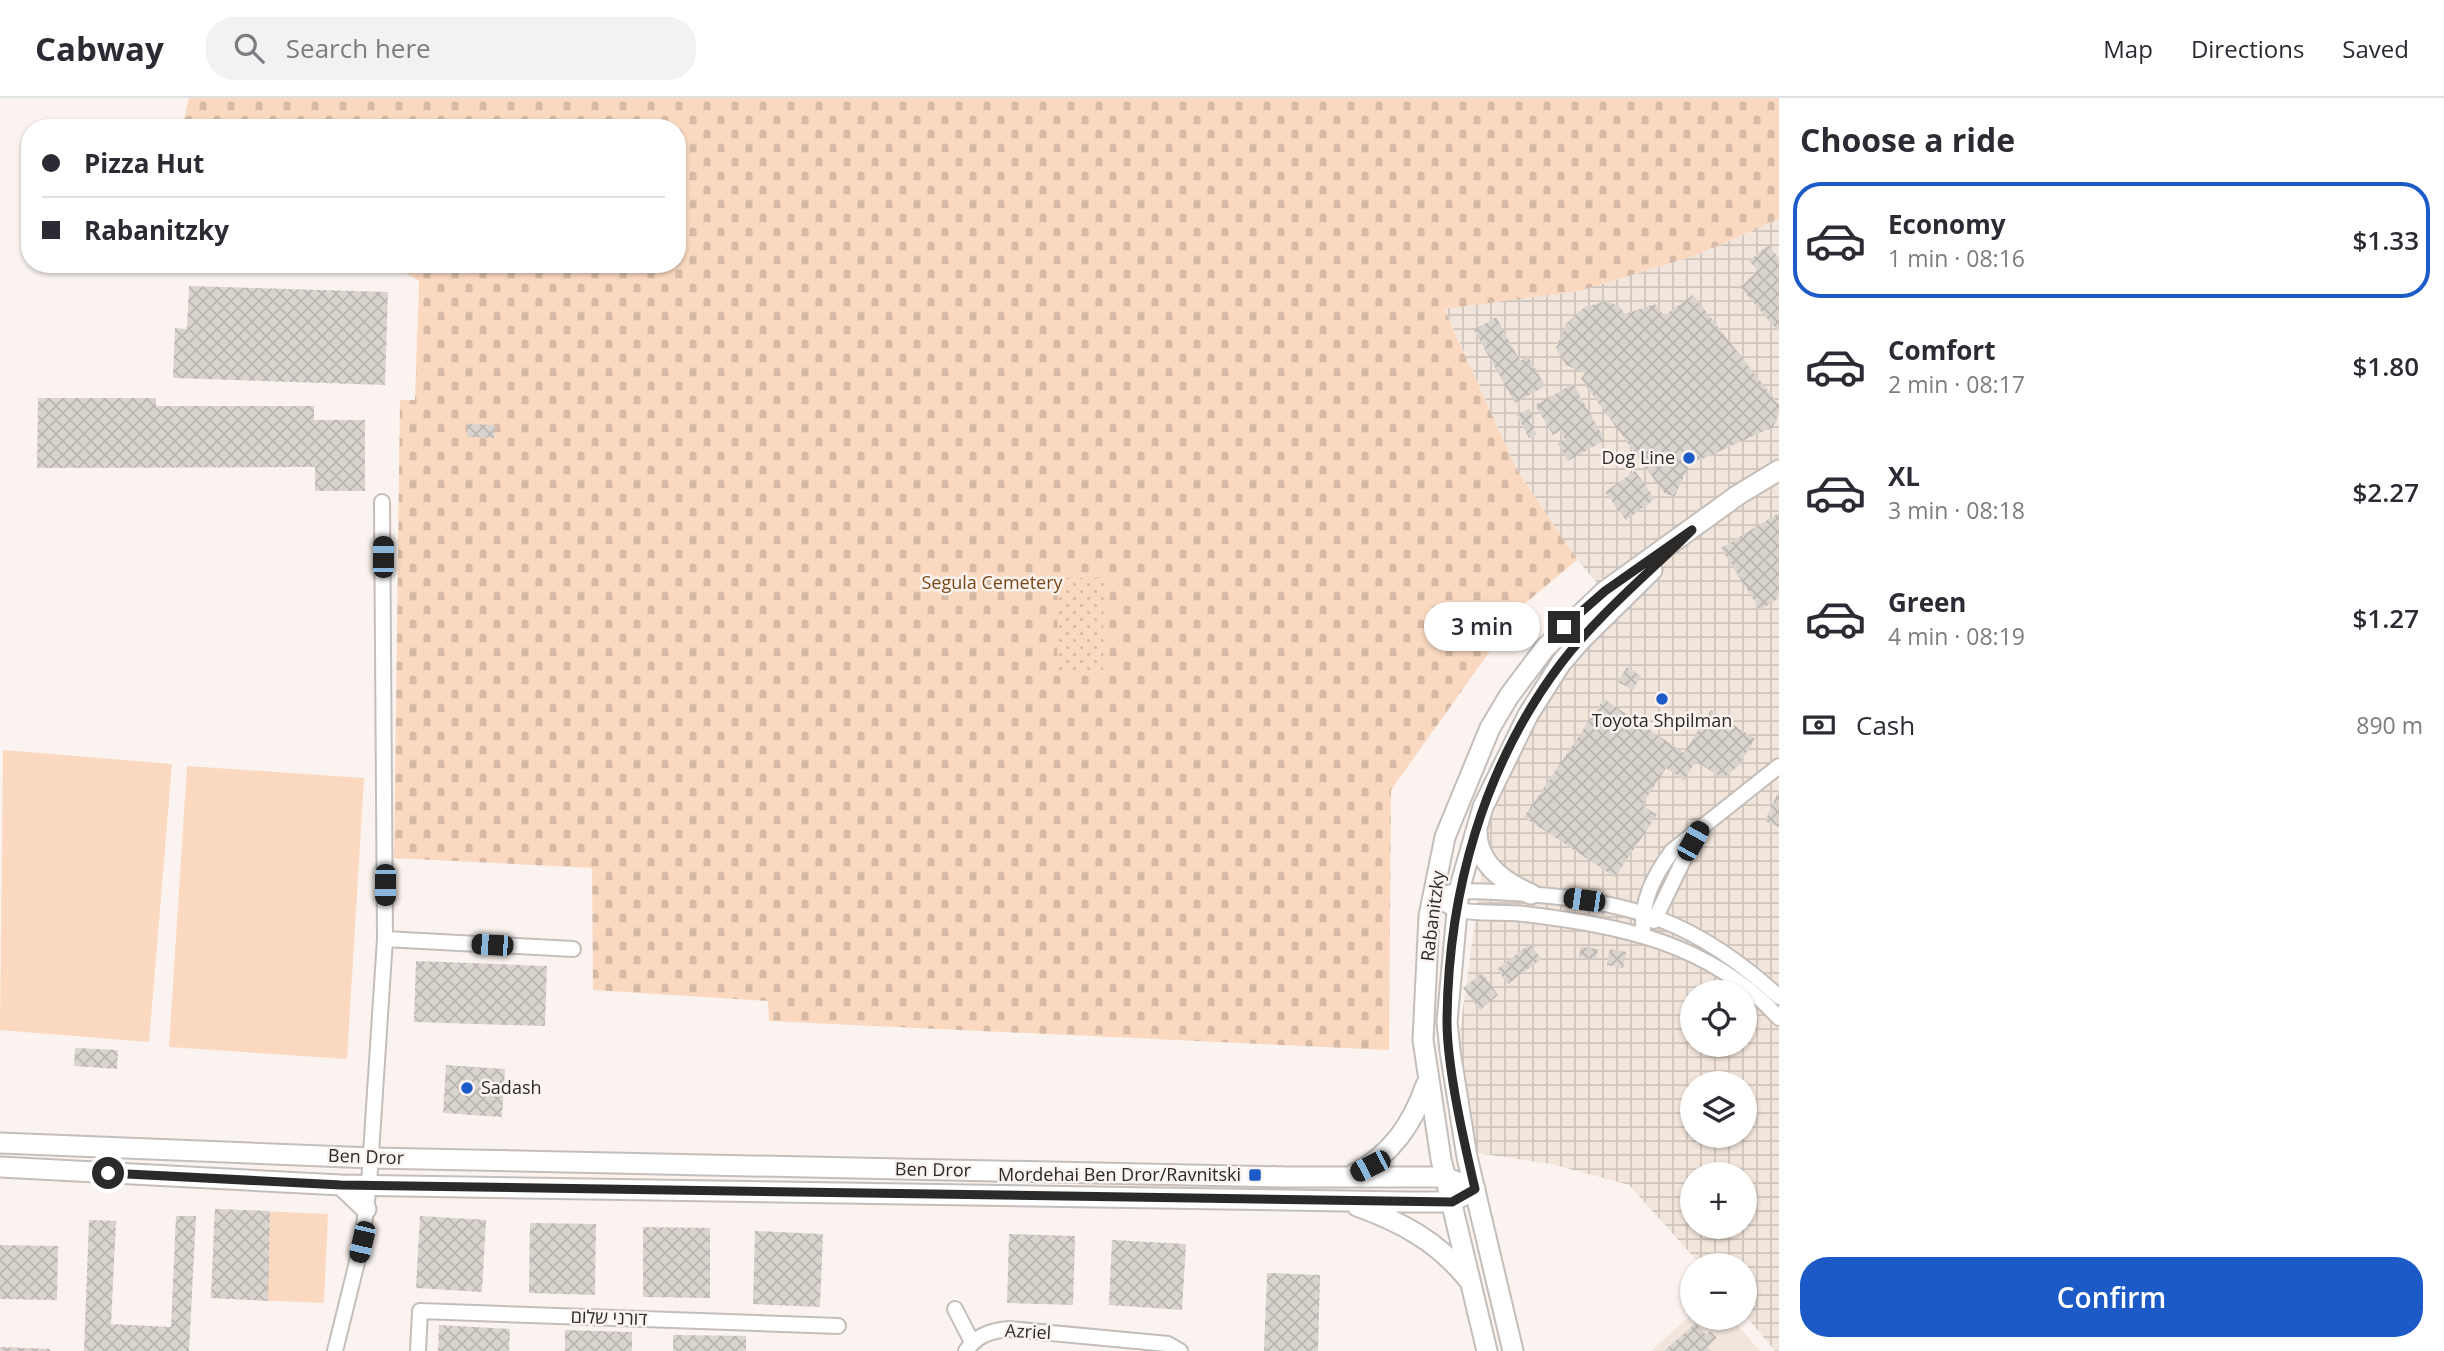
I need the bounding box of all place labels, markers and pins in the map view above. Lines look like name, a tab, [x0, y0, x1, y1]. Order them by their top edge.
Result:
place label: Dog Line	[1602, 445, 1675, 469]
marker: Dog Line	[1681, 450, 1697, 466]
marker: Toyota Shpilman	[1654, 691, 1670, 707]
place label: Toyota Shpilman	[1592, 708, 1732, 732]
place label: Sadash	[481, 1075, 542, 1099]
marker: Sadash	[459, 1080, 475, 1096]
place label: Mordehai Ben Dror/Ravnitski	[998, 1162, 1241, 1186]
marker: Mordehai Ben Dror/Ravnitski	[1247, 1167, 1263, 1183]

